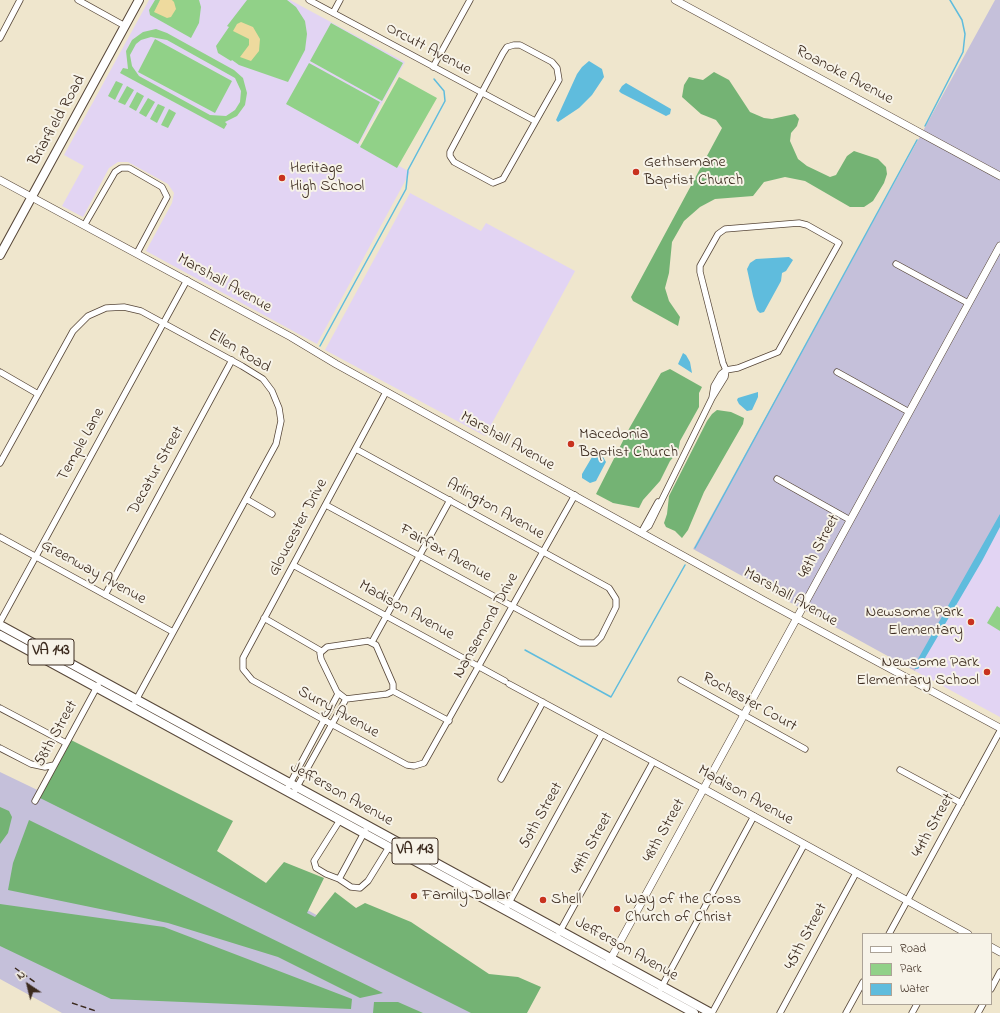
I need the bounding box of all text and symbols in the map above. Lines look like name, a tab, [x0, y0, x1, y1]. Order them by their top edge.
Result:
street label: Orcutt Avenue	[382, 19, 474, 81]
street label: Roanoke Avenue	[792, 42, 896, 110]
street label: Briarfield Road	[25, 73, 91, 169]
place label: Gethsemane Baptist Church	[644, 153, 743, 191]
place label: Heritage High School	[290, 159, 364, 197]
marker: Gethsemane Baptist Church	[631, 167, 641, 177]
marker: Heritage High School	[277, 173, 287, 183]
street label: Marshall Avenue	[173, 250, 275, 318]
street label: Ellen Road	[205, 326, 273, 378]
street label: Temple Lane	[54, 405, 110, 485]
street label: Marshall Avenue	[456, 408, 558, 476]
street label: Decatur Street	[125, 423, 189, 519]
place label: Macedonia Baptist Church	[579, 425, 678, 463]
marker: Macedonia Baptist Church	[566, 439, 576, 449]
street label: Arlington Avenue	[443, 475, 547, 545]
street label: Gloucester Drive	[265, 476, 333, 580]
street label: 48th Street	[795, 512, 845, 582]
street label: Fairfax Avenue	[396, 521, 494, 587]
street label: Greenway Avenue	[37, 536, 149, 610]
street label: Marshall Avenue	[739, 564, 841, 632]
street label: Nansemond Drive	[450, 570, 524, 682]
street label: Madison Avenue	[355, 577, 457, 645]
place label: Newsome Park Elementary	[866, 603, 963, 641]
marker: Newsome Park Elementary	[966, 617, 976, 627]
road number: VA 143	[28, 639, 74, 665]
place label: Newsome Park Elementary School	[856, 653, 979, 691]
marker: Newsome Park Elementary School	[982, 667, 992, 677]
street label: Rochester Court	[698, 669, 800, 737]
street label: Surry Avenue	[294, 683, 382, 743]
street label: 58th Street	[31, 698, 83, 770]
street label: Jefferson Avenue	[286, 759, 396, 831]
street label: Madison Avenue	[694, 762, 796, 830]
street label: 50th Street	[516, 779, 568, 853]
street label: 44th Street	[909, 791, 959, 861]
street label: 48th Street	[640, 796, 690, 866]
street label: 49th Street	[568, 809, 618, 879]
road number: VA 143	[392, 838, 438, 864]
place label: Family Dollar	[422, 886, 510, 906]
place label: Shell	[551, 890, 581, 910]
place label: Way of the Cross Church of Christ	[625, 890, 741, 928]
marker: Family Dollar	[409, 891, 419, 901]
marker: Shell	[538, 895, 548, 905]
street label: 45th Street	[781, 900, 833, 974]
marker: Way of the Cross Church of Christ	[612, 904, 622, 914]
street label: Jefferson Avenue	[571, 914, 681, 986]
legend	[862, 933, 992, 1005]
text: Road	[900, 940, 926, 958]
text: Park	[900, 960, 922, 978]
north arrow	[8, 965, 48, 1005]
text: N	[13, 966, 29, 984]
text: Water	[900, 980, 929, 998]

